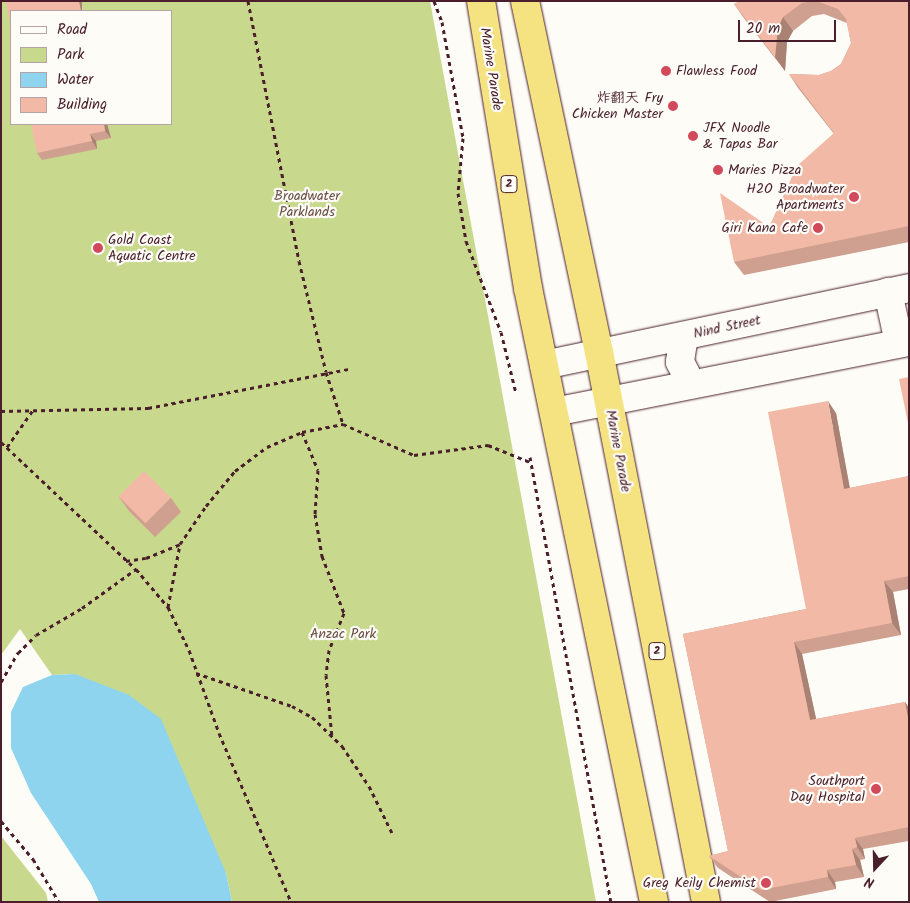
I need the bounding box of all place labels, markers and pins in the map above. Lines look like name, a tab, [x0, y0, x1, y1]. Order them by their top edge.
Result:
place label: Flawless Food	[676, 63, 757, 79]
marker: Flawless Food	[660, 65, 672, 77]
place label: 炸翻天 Fry Chicken Master	[572, 90, 663, 122]
marker: 炸翻天 Fry Chicken Master	[667, 100, 679, 112]
place label: JFX Noodle & Tapas Bar	[703, 120, 777, 152]
marker: JFX Noodle & Tapas Bar	[687, 130, 699, 142]
place label: Maries Pizza	[728, 162, 801, 178]
marker: Maries Pizza	[712, 164, 724, 176]
place label: H2O Broadwater Apartments	[747, 181, 844, 213]
marker: H2O Broadwater Apartments	[848, 191, 860, 203]
place label: Giri Kana Cafe	[722, 220, 808, 236]
marker: Giri Kana Cafe	[812, 222, 824, 234]
place label: Gold Coast Aquatic Centre	[108, 232, 196, 264]
marker: Gold Coast Aquatic Centre	[92, 242, 104, 254]
place label: Southport Day Hospital	[790, 773, 865, 806]
marker: Southport Day Hospital	[869, 782, 883, 796]
place label: Greg Keily Chemist	[643, 875, 756, 891]
marker: Greg Keily Chemist	[760, 877, 772, 889]

